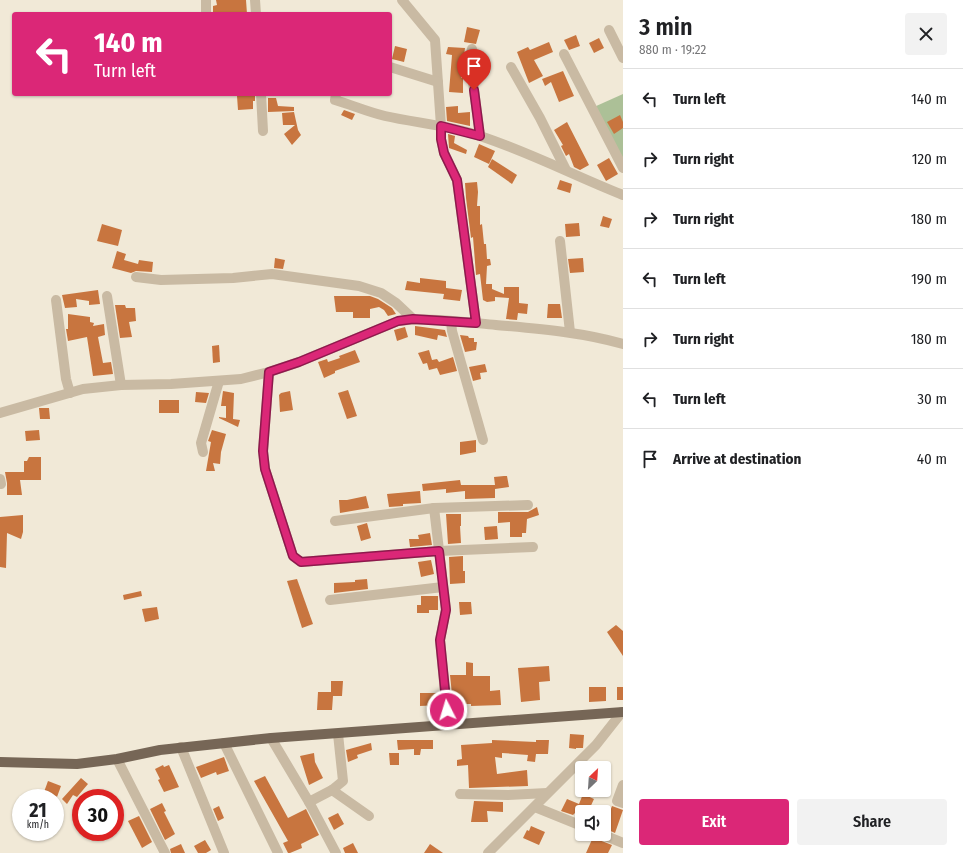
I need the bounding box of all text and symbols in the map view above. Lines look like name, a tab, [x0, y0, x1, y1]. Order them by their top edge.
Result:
text: 3 min	[639, 13, 693, 41]
button: close	[905, 13, 947, 55]
text: 140 m	[94, 26, 163, 59]
icon: left	[28, 28, 80, 80]
text: 880 m · 19:22	[639, 42, 706, 57]
pin	[457, 49, 491, 90]
icon: arrive	[463, 55, 485, 77]
text: Turn left	[94, 60, 156, 82]
icon: left	[639, 88, 661, 110]
text: Turn left	[673, 90, 726, 108]
text: 140 m	[911, 90, 947, 108]
icon: right	[639, 148, 661, 170]
text: Turn right	[673, 150, 734, 168]
text: 120 m	[912, 150, 947, 168]
icon: right	[639, 208, 661, 230]
text: Turn right	[673, 210, 734, 228]
text: 180 m	[911, 210, 947, 228]
icon: left	[639, 268, 661, 290]
text: Turn left	[673, 270, 726, 288]
text: 190 m	[911, 270, 947, 288]
icon: right	[639, 328, 661, 350]
text: Turn right	[673, 330, 734, 348]
text: 180 m	[911, 330, 947, 348]
icon: left	[639, 388, 661, 410]
text: Turn left	[673, 390, 726, 408]
text: 30 m	[917, 390, 947, 408]
icon: arrive	[639, 448, 661, 470]
text: Arrive at destination	[673, 450, 801, 468]
text: 40 m	[917, 450, 947, 468]
position arrow	[426, 689, 468, 731]
north arrow	[575, 761, 611, 797]
map controls	[575, 761, 611, 841]
speed limit sign: 30	[72, 789, 124, 841]
text: 21	[29, 798, 47, 822]
button: Exit	[639, 799, 789, 845]
button: Share	[797, 799, 947, 845]
button: sound	[575, 805, 611, 841]
text: km/h	[27, 819, 49, 831]

